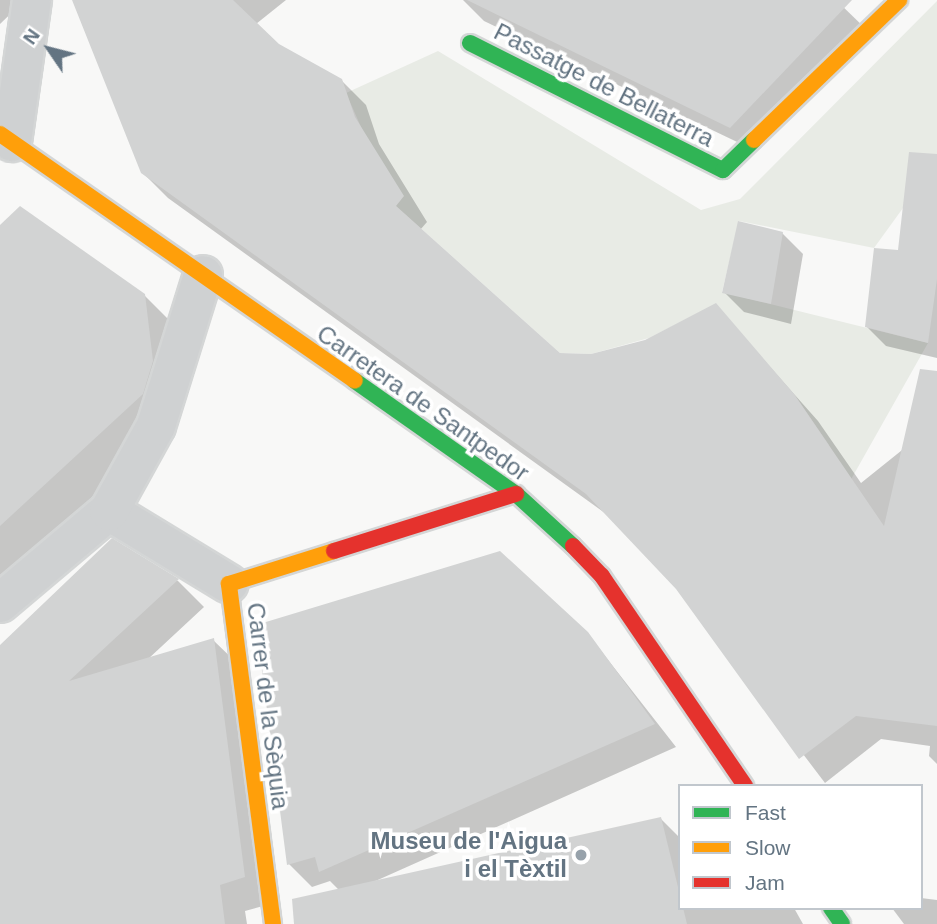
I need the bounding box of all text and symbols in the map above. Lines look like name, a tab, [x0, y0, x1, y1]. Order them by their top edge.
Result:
north arrow	[14, 14, 84, 84]
street label: Passatge de Bellaterra	[489, 17, 719, 153]
text: N	[19, 25, 44, 48]
street label: Carretera de Santpedor	[311, 319, 535, 487]
street label: Carrer de la Sèquia	[241, 601, 295, 811]
legend	[678, 784, 923, 910]
text: Fast	[745, 801, 786, 824]
place label: Museu de l'Aigua i el Tèxtil	[371, 827, 567, 883]
text: Slow	[745, 836, 791, 859]
marker: Museu de l'Aigua i el Tèxtil	[573, 847, 589, 863]
text: Jam	[745, 871, 785, 894]

